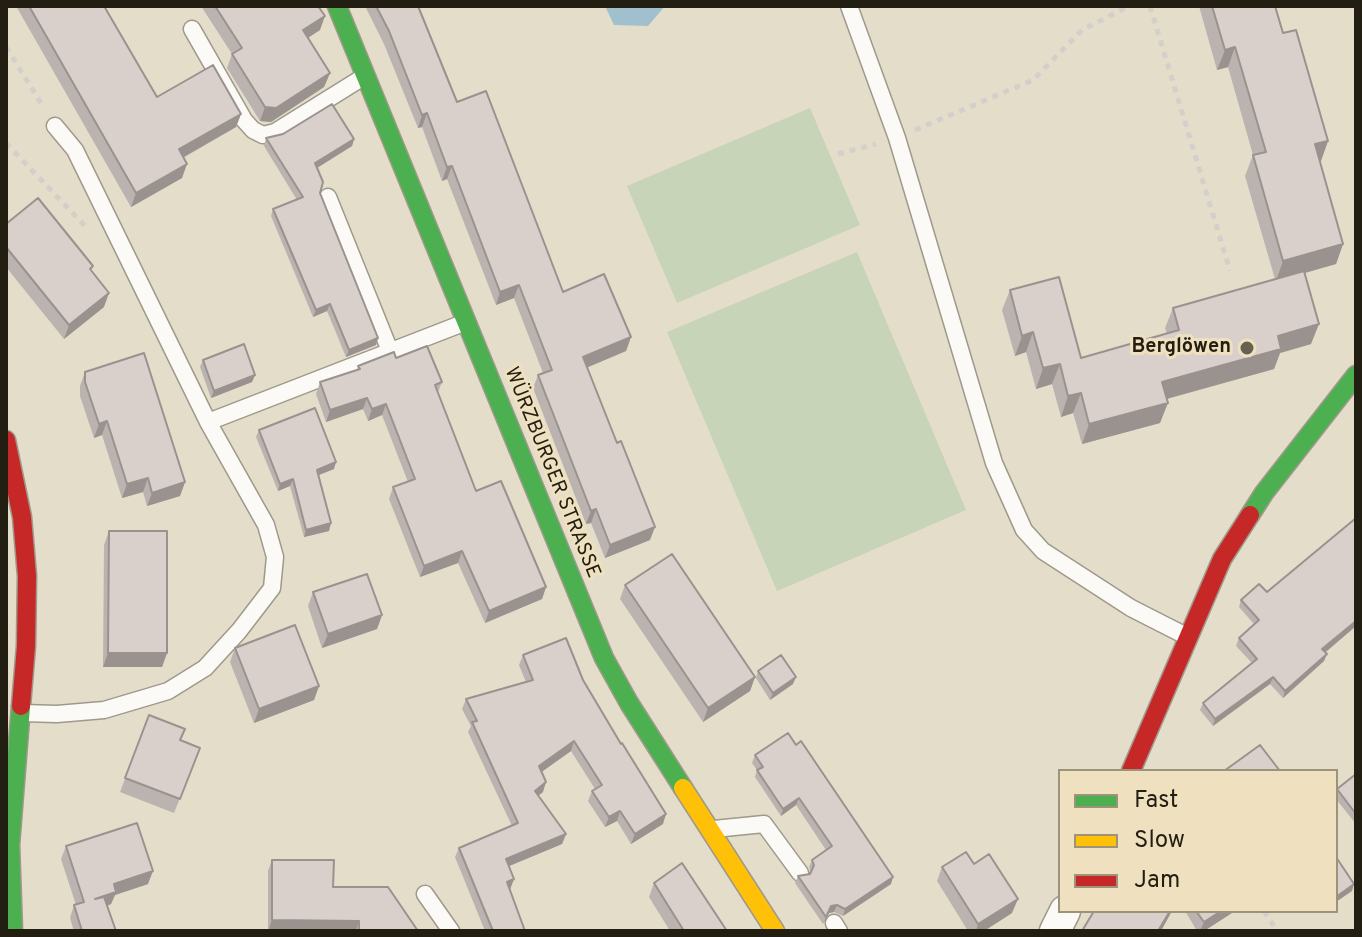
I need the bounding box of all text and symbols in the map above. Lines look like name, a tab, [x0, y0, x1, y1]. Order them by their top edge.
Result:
place label: Berglöwen	[1131, 336, 1231, 360]
marker: Berglöwen	[1238, 339, 1256, 357]
street label: WÜRZBURGER STRASSE	[498, 364, 604, 582]
legend	[1058, 769, 1338, 913]
text: Fast	[1134, 786, 1178, 816]
text: Slow	[1134, 826, 1185, 856]
text: Jam	[1134, 866, 1180, 896]

